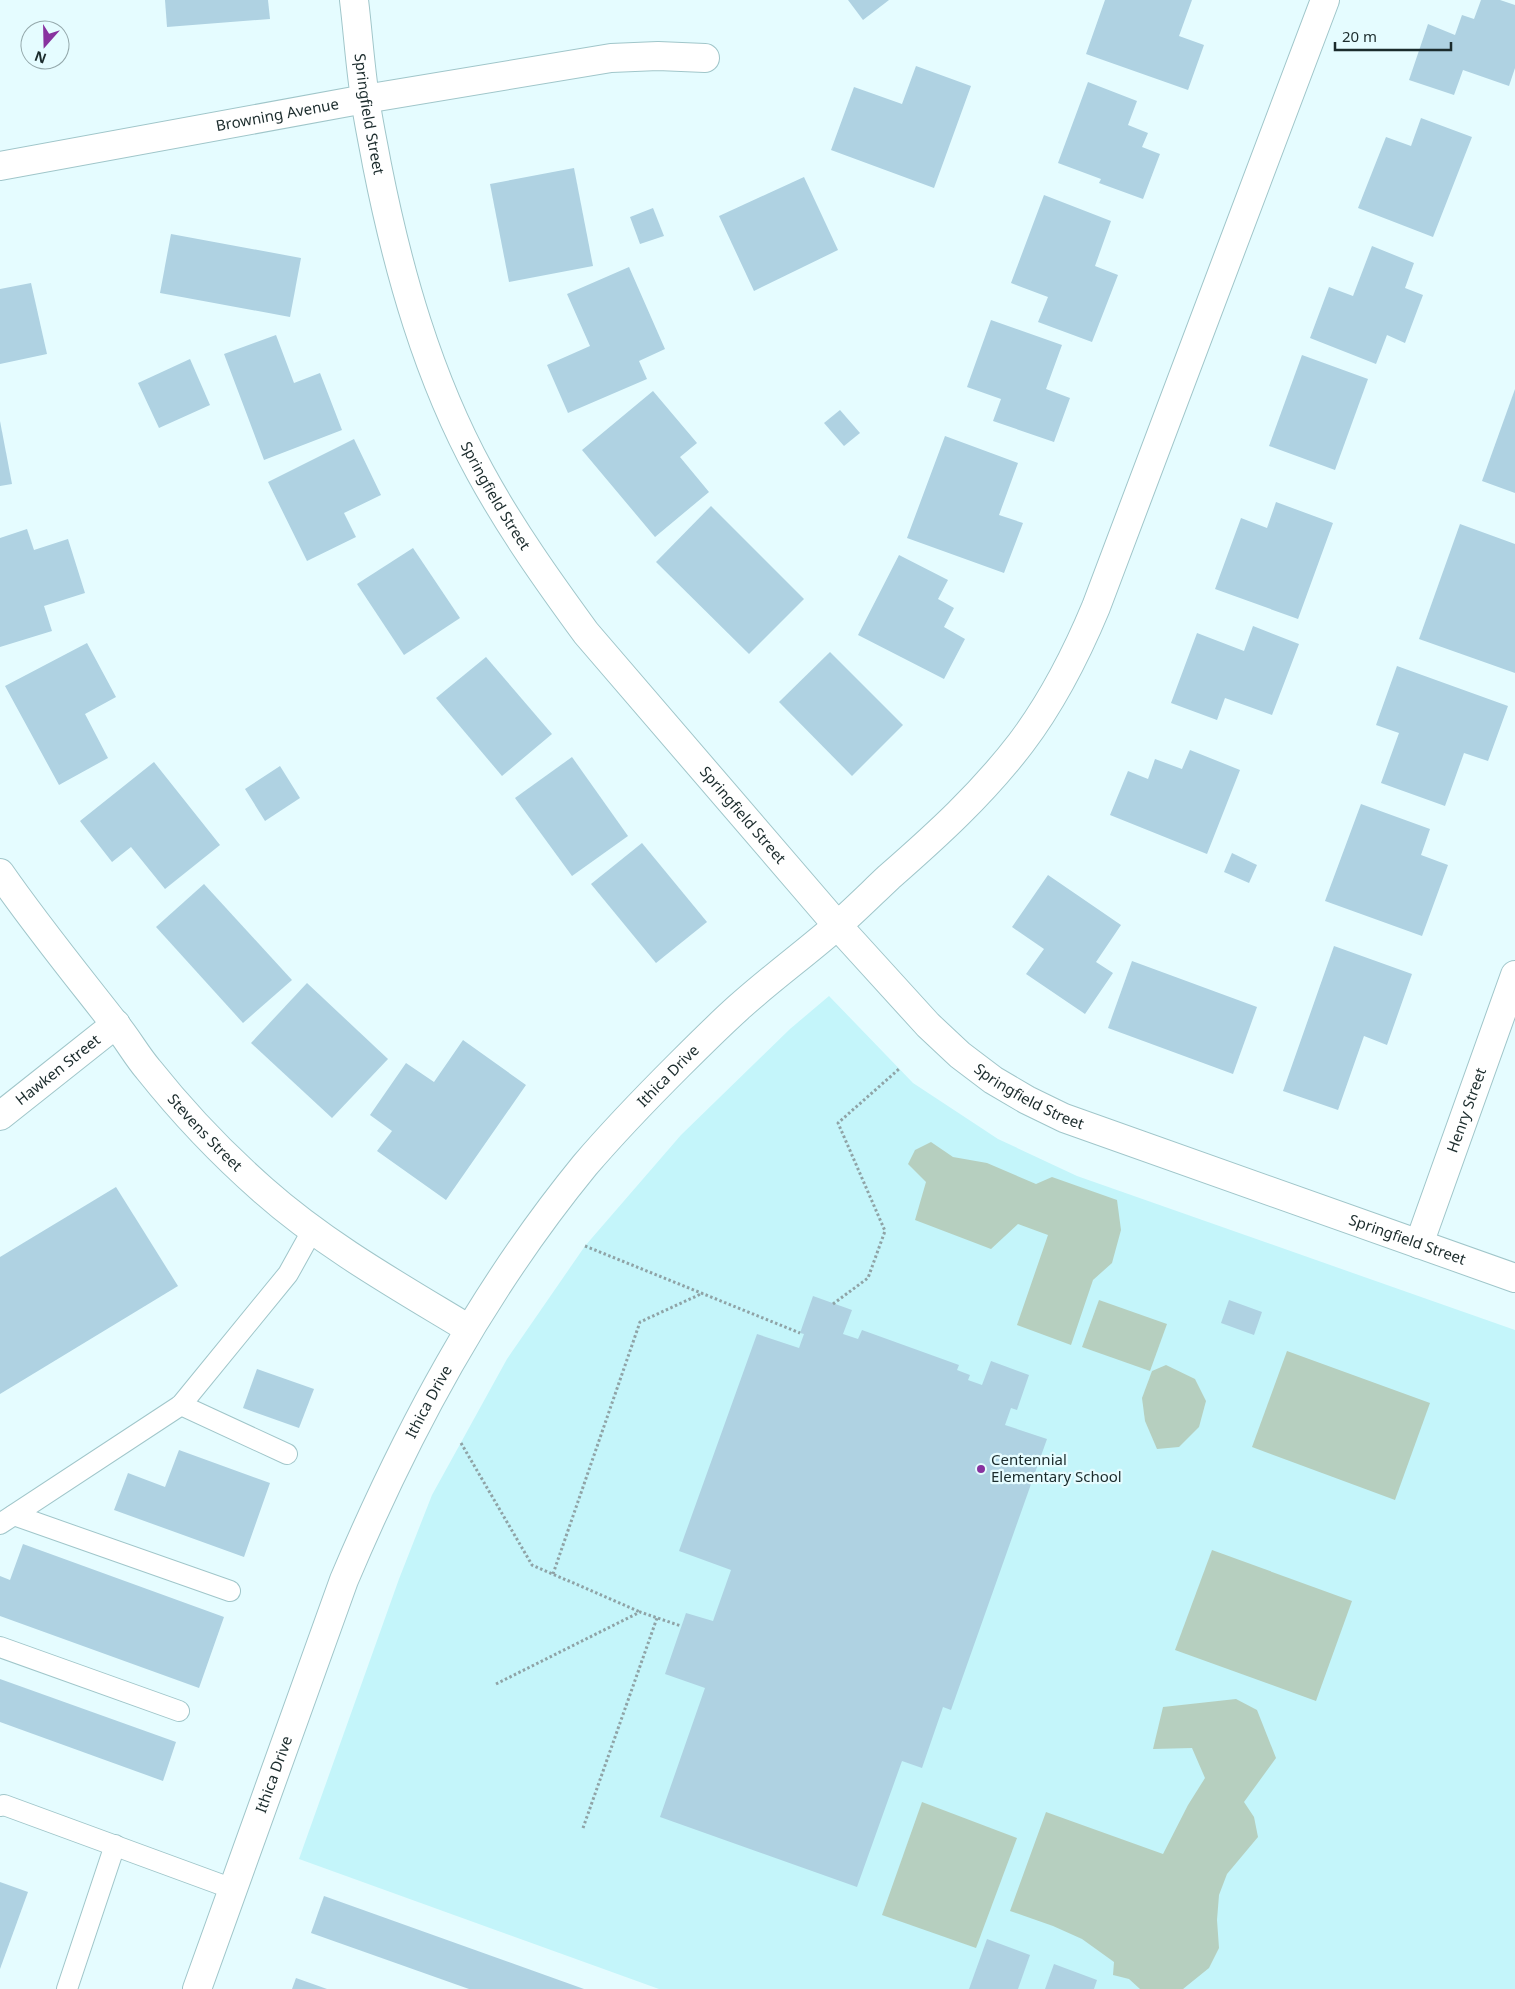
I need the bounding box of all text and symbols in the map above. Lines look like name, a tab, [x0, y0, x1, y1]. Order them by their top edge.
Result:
north arrow	[20, 20, 70, 70]
scale bar	[1335, 20, 1451, 52]
text: 20 m	[1342, 26, 1377, 46]
text: N	[32, 47, 49, 69]
street label: Springfield Street	[351, 52, 390, 177]
street label: Browning Avenue	[214, 93, 340, 135]
street label: Springfield Street	[457, 438, 536, 554]
street label: Springfield Street	[696, 762, 791, 868]
street label: Hawken Street	[11, 1029, 104, 1109]
street label: Ithica Drive	[632, 1040, 703, 1111]
street label: Springfield Street	[970, 1058, 1088, 1134]
street label: Henry Street	[1441, 1064, 1490, 1155]
street label: Stevens Street	[164, 1089, 248, 1176]
street label: Springfield Street	[1347, 1209, 1469, 1269]
street label: Ithica Drive	[400, 1361, 456, 1441]
place label: Centennial Elementary School	[991, 1449, 1122, 1486]
marker: Centennial Elementary School	[975, 1463, 987, 1475]
street label: Ithica Drive	[250, 1733, 296, 1815]

